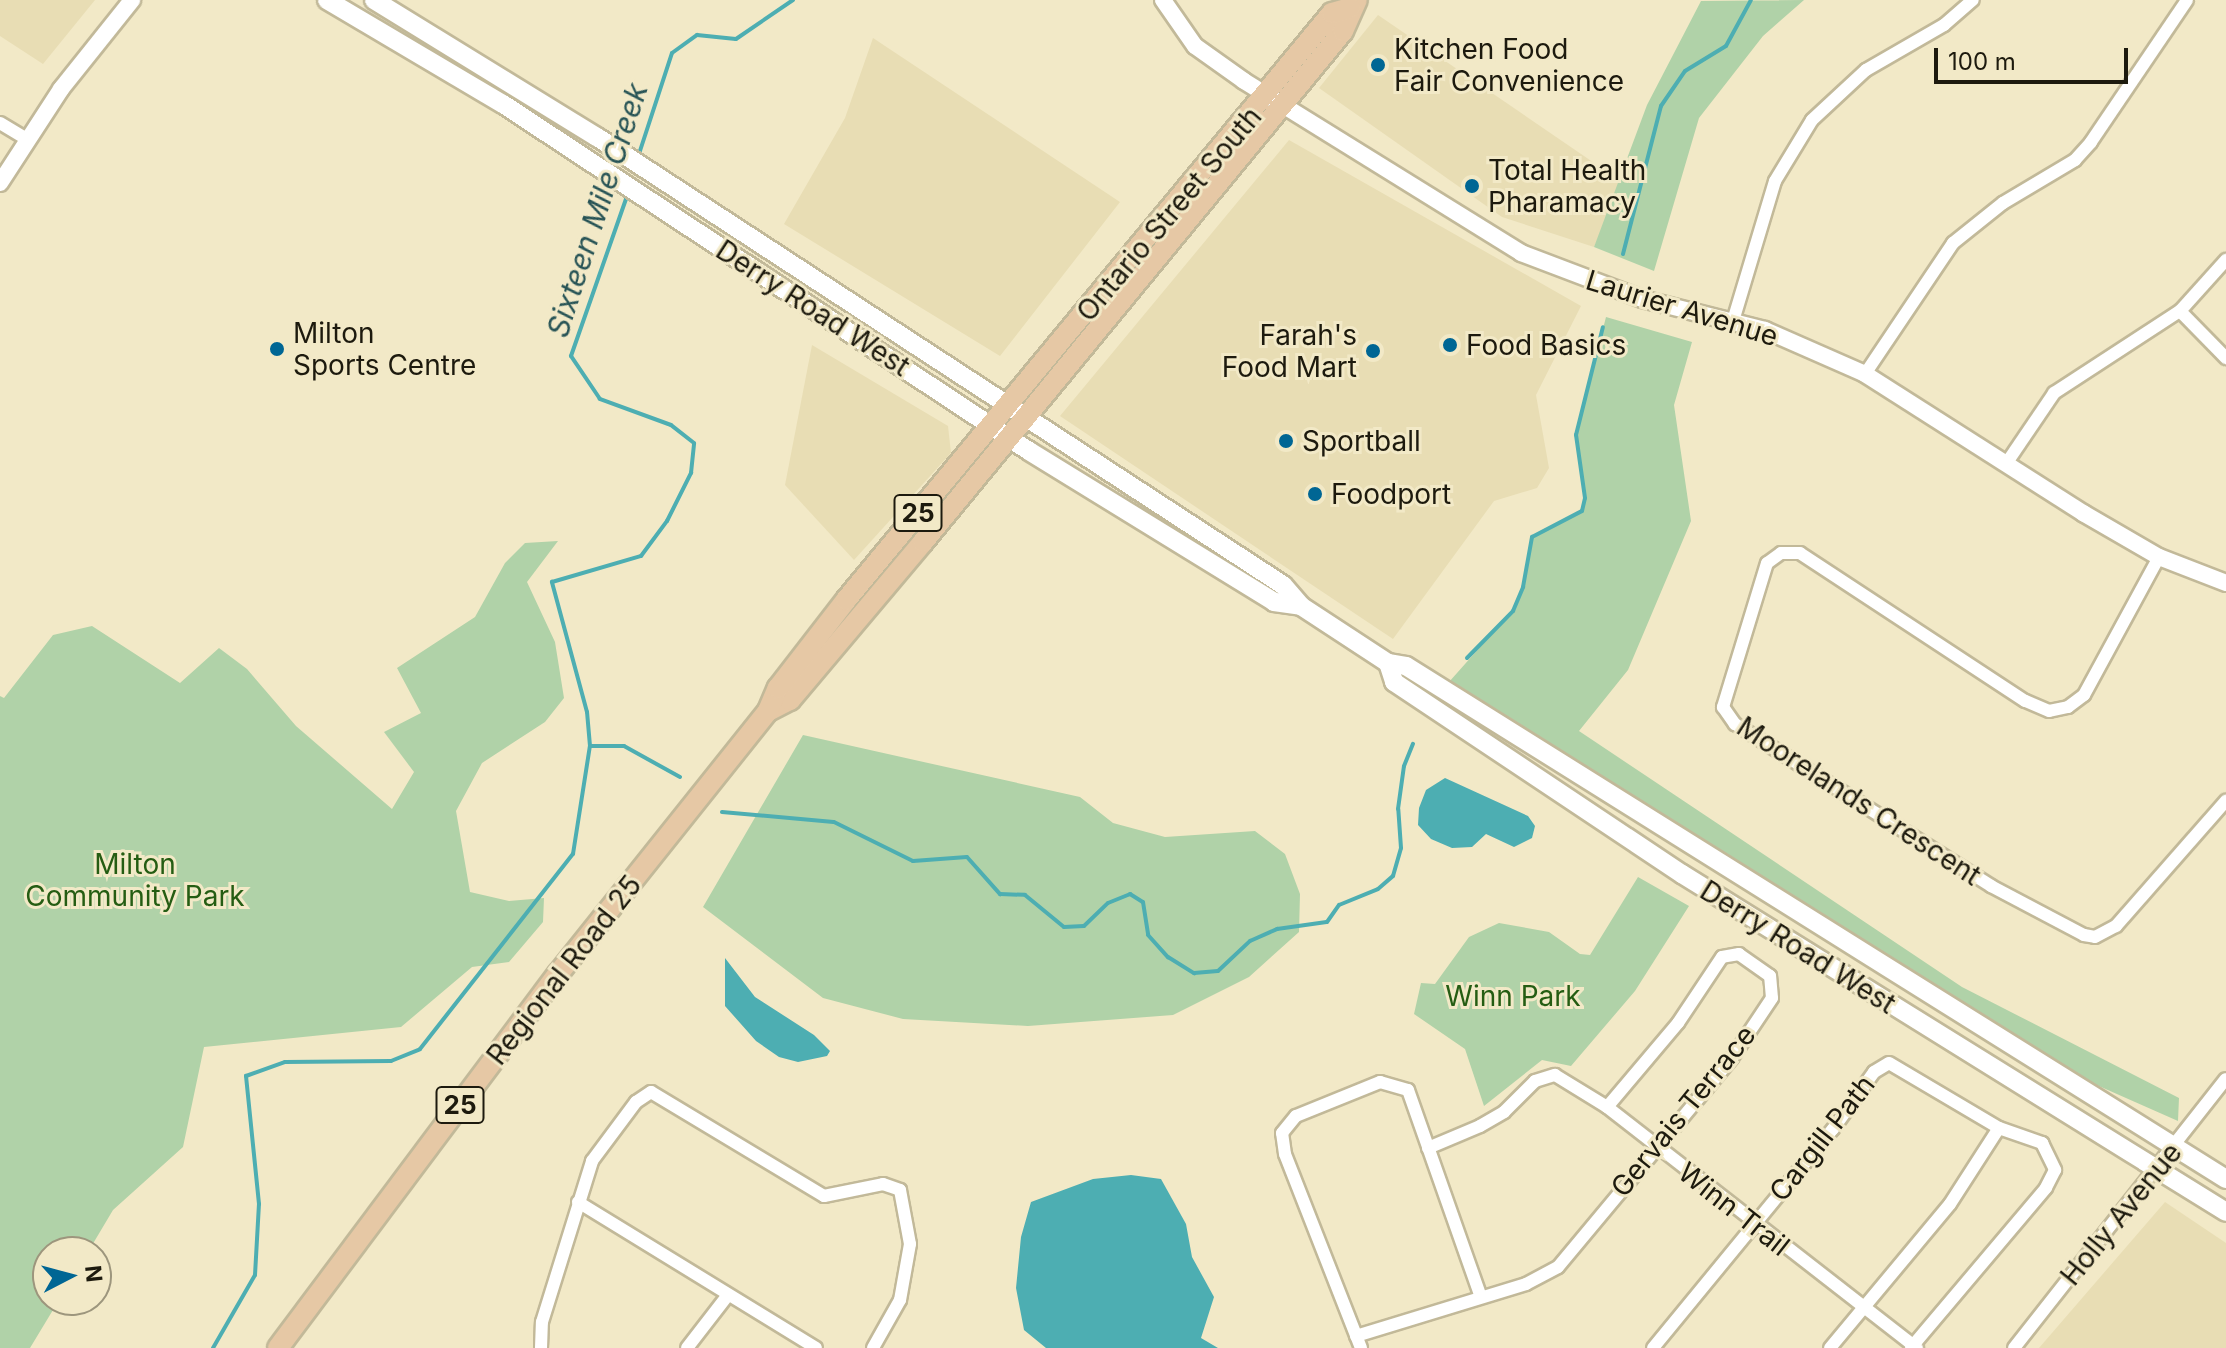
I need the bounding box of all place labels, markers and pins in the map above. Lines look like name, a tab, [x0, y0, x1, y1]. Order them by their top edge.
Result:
place label: Kitchen Food Fair Convenience	[1394, 32, 1624, 98]
marker: Kitchen Food Fair Convenience	[1369, 56, 1387, 74]
place label: Total Health Pharamacy	[1488, 153, 1646, 219]
marker: Total Health Pharamacy	[1463, 177, 1481, 195]
place label: Milton Sports Centre	[293, 316, 476, 382]
place label: Farah's Food Mart	[1222, 318, 1357, 384]
place label: Food Basics	[1466, 328, 1626, 362]
marker: Food Basics	[1441, 336, 1459, 354]
marker: Milton Sports Centre	[268, 340, 286, 358]
marker: Farah's Food Mart	[1364, 342, 1382, 360]
place label: Sportball	[1302, 424, 1421, 458]
marker: Sportball	[1277, 432, 1295, 450]
place label: Foodport	[1331, 477, 1451, 511]
marker: Foodport	[1306, 485, 1324, 503]

